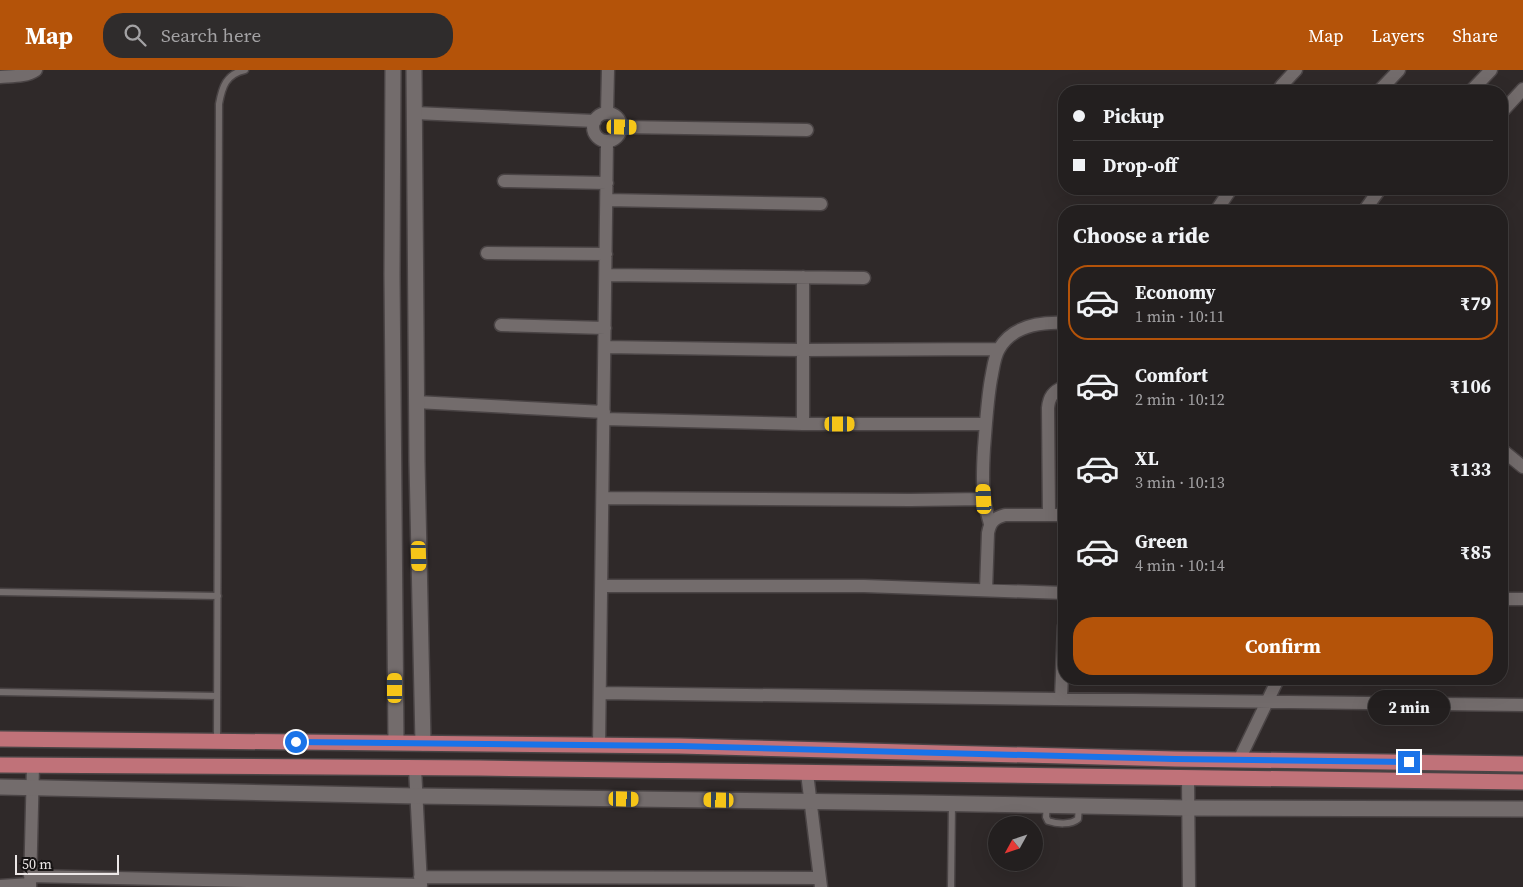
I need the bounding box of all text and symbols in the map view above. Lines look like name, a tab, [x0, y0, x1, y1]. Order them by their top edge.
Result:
search box	[103, 13, 453, 58]
text: Map	[25, 19, 73, 52]
icon: search	[121, 21, 149, 49]
text: Search here	[161, 22, 261, 48]
text: Map	[1308, 23, 1343, 48]
text: Layers	[1371, 23, 1424, 48]
text: Share	[1452, 23, 1498, 48]
text: Pickup	[1103, 103, 1164, 129]
car	[606, 119, 637, 135]
text: Drop-off	[1103, 152, 1177, 178]
text: Choose a ride	[1073, 220, 1210, 250]
text: Economy	[1135, 279, 1216, 305]
icon: car	[1075, 280, 1120, 325]
text: ₹79	[1460, 290, 1491, 316]
text: 1 min · 10:11	[1135, 305, 1225, 327]
text: Comfort	[1135, 362, 1208, 388]
icon: car	[1075, 363, 1120, 408]
text: ₹106	[1450, 373, 1491, 399]
text: 2 min · 10:12	[1135, 388, 1225, 410]
car	[825, 417, 855, 432]
text: XL	[1135, 445, 1158, 471]
icon: car	[1075, 446, 1120, 491]
text: ₹133	[1450, 456, 1491, 482]
text: 3 min · 10:13	[1135, 471, 1225, 493]
car	[975, 484, 992, 514]
text: Green	[1135, 528, 1188, 554]
icon: car	[1075, 529, 1120, 574]
text: ₹85	[1460, 539, 1491, 565]
car	[410, 541, 427, 571]
text: 4 min · 10:14	[1135, 554, 1225, 576]
button: Confirm	[1073, 617, 1493, 675]
car	[387, 673, 402, 703]
callout: 2 min	[1368, 690, 1450, 724]
text: 2 min	[1388, 696, 1430, 718]
route start	[285, 731, 307, 753]
route end	[1398, 751, 1420, 773]
car	[608, 791, 639, 807]
car	[703, 792, 734, 808]
north arrow	[988, 816, 1042, 871]
map controls	[988, 816, 1043, 871]
scale bar	[15, 852, 119, 875]
text: 50 m	[22, 854, 52, 874]

